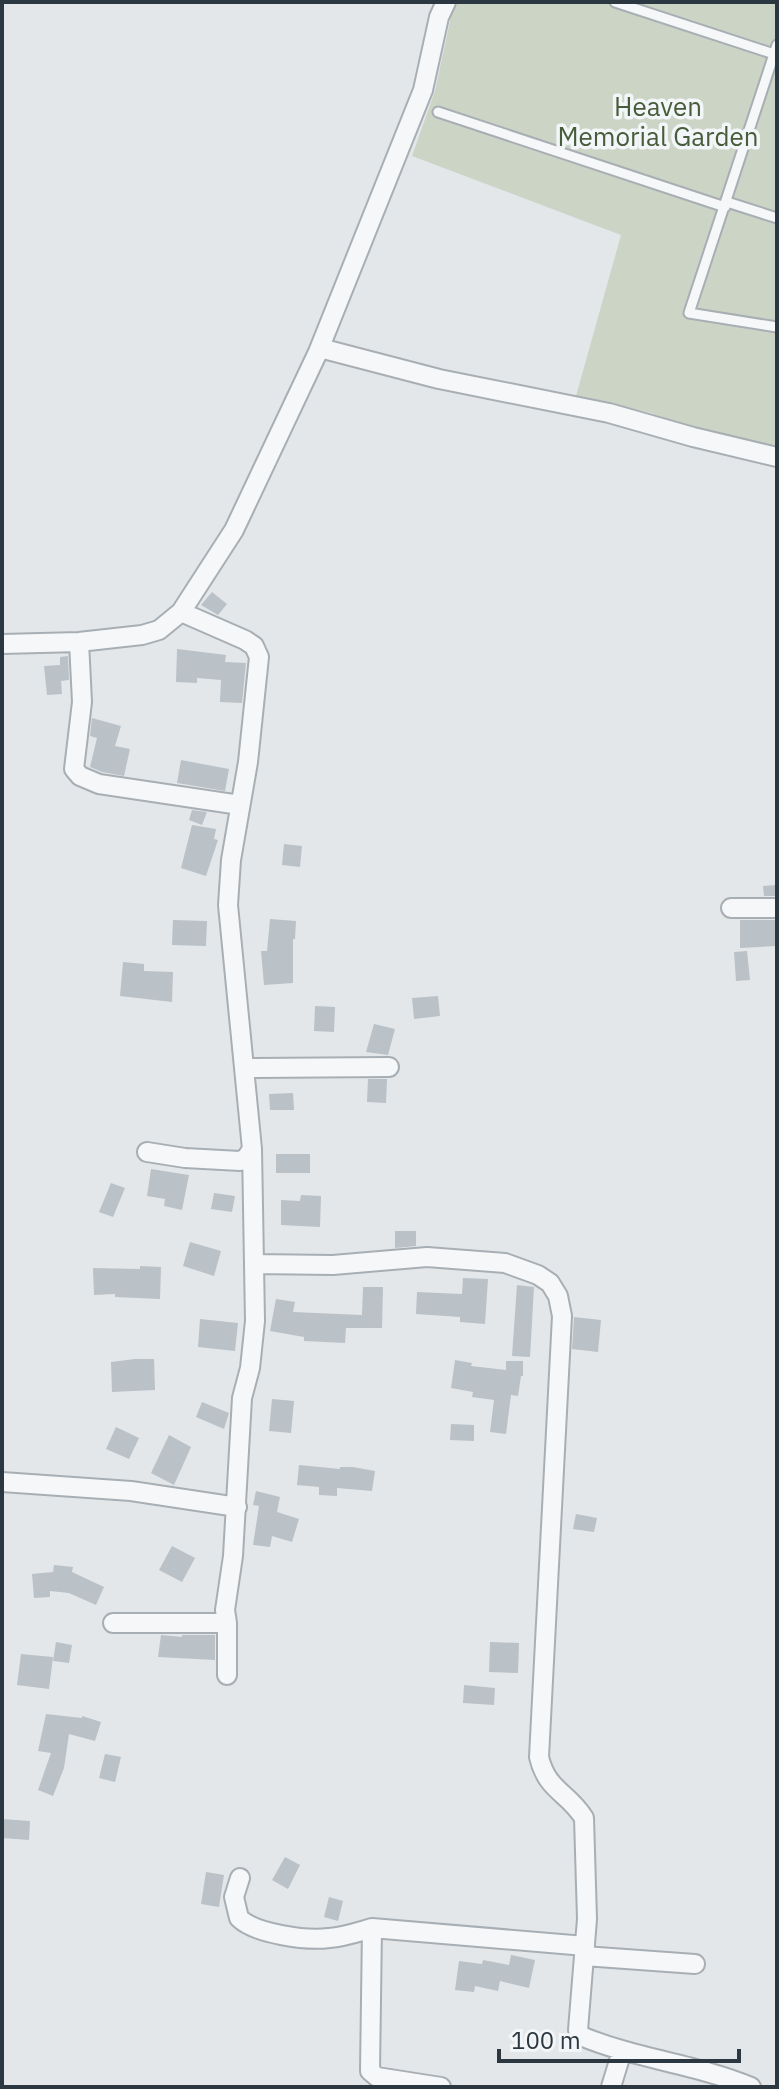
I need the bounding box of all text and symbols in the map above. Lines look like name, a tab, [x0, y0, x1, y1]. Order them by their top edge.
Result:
park label: Heaven Memorial Garden	[557, 89, 759, 153]
scale bar	[499, 2013, 739, 2063]
text: 100 m	[511, 2024, 581, 2056]

